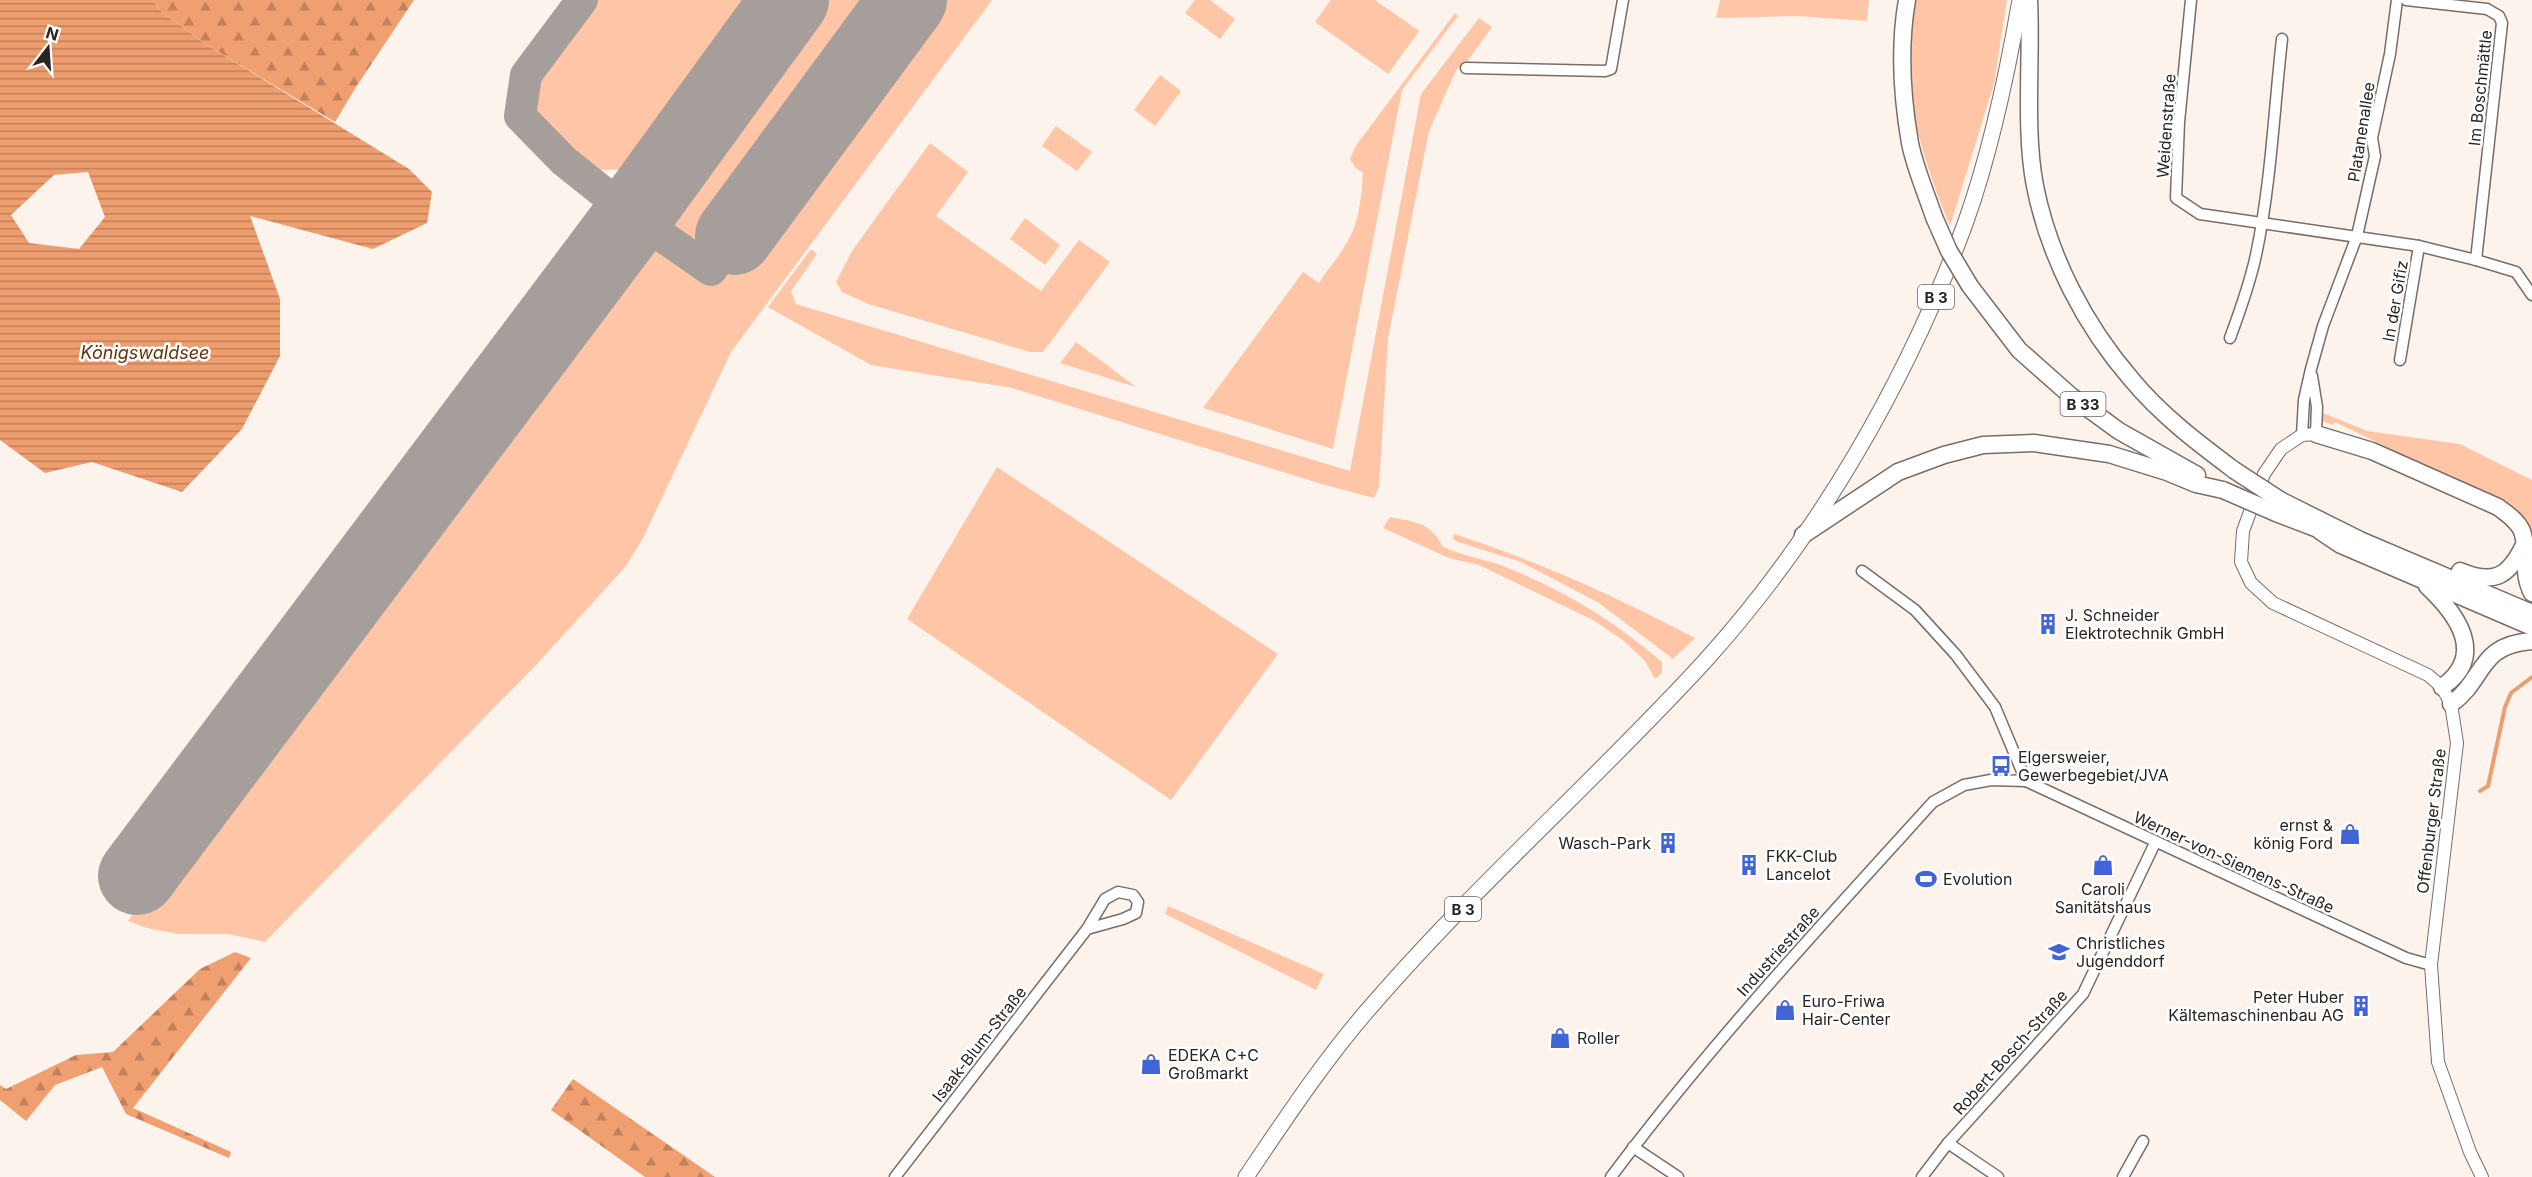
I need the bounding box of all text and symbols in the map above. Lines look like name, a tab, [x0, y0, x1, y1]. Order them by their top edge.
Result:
north arrow	[18, 18, 78, 78]
text: N	[44, 22, 61, 45]
street label: Im Boschmättle	[2464, 29, 2496, 147]
street label: Weidenstraße	[2152, 73, 2180, 179]
street label: Platanenallee	[2343, 81, 2379, 183]
street label: In der Gifiz	[2378, 259, 2412, 343]
road number: B 3	[1918, 285, 1954, 309]
water label: Königswaldsee	[81, 342, 209, 363]
road number: B 33	[2060, 392, 2106, 416]
place label: J. Schneider Elektrotechnik GmbH	[2065, 605, 2224, 643]
building icon: J. Schneider Elektrotechnik GmbH	[2036, 612, 2060, 636]
place label: Elgersweier, Gewerbegebiet/JVA	[2018, 747, 2169, 785]
street label: Offenburger Straße	[2412, 747, 2450, 895]
bus stop icon: Elgersweier, Gewerbegebiet/JVA	[1989, 754, 2013, 778]
street label: Werner-von-Siemens-Straße	[2131, 807, 2337, 917]
place label: ernst & könig Ford	[2253, 815, 2334, 853]
shop icon: ernst & könig Ford	[2338, 822, 2362, 846]
building icon: Wasch-Park	[1656, 831, 1680, 855]
place label: Wasch-Park	[1558, 833, 1651, 853]
place label: FKK-Club Lancelot	[1766, 846, 1837, 884]
building icon: FKK-Club Lancelot	[1737, 853, 1761, 877]
shop icon: Caroli Sanitätshaus	[2091, 853, 2115, 877]
sports icon: Evolution	[1914, 867, 1938, 891]
place label: Evolution	[1943, 869, 2012, 889]
place label: Caroli Sanitätshaus	[2055, 879, 2151, 917]
road number: B 3	[1445, 897, 1481, 921]
street label: Industriestraße	[1732, 902, 1824, 1000]
place label: Christliches Jugenddorf	[2076, 933, 2165, 971]
school or university icon: Christliches Jugenddorf	[2047, 940, 2071, 964]
street label: Isaak-Blum-Straße	[928, 982, 1030, 1106]
street label: Robert-Bosch-Straße	[1949, 985, 2071, 1119]
place label: Peter Huber Kältemaschinenbau AG	[2168, 987, 2344, 1025]
place label: Euro-Friwa Hair-Center	[1802, 991, 1890, 1029]
building icon: Peter Huber Kältemaschinenbau AG	[2349, 994, 2373, 1018]
shop icon: Euro-Friwa Hair-Center	[1773, 998, 1797, 1022]
shop icon: Roller	[1548, 1026, 1572, 1050]
place label: Roller	[1577, 1028, 1620, 1048]
place label: EDEKA C+C Großmarkt	[1168, 1045, 1259, 1083]
shop icon: EDEKA C+C Großmarkt	[1139, 1052, 1163, 1076]

